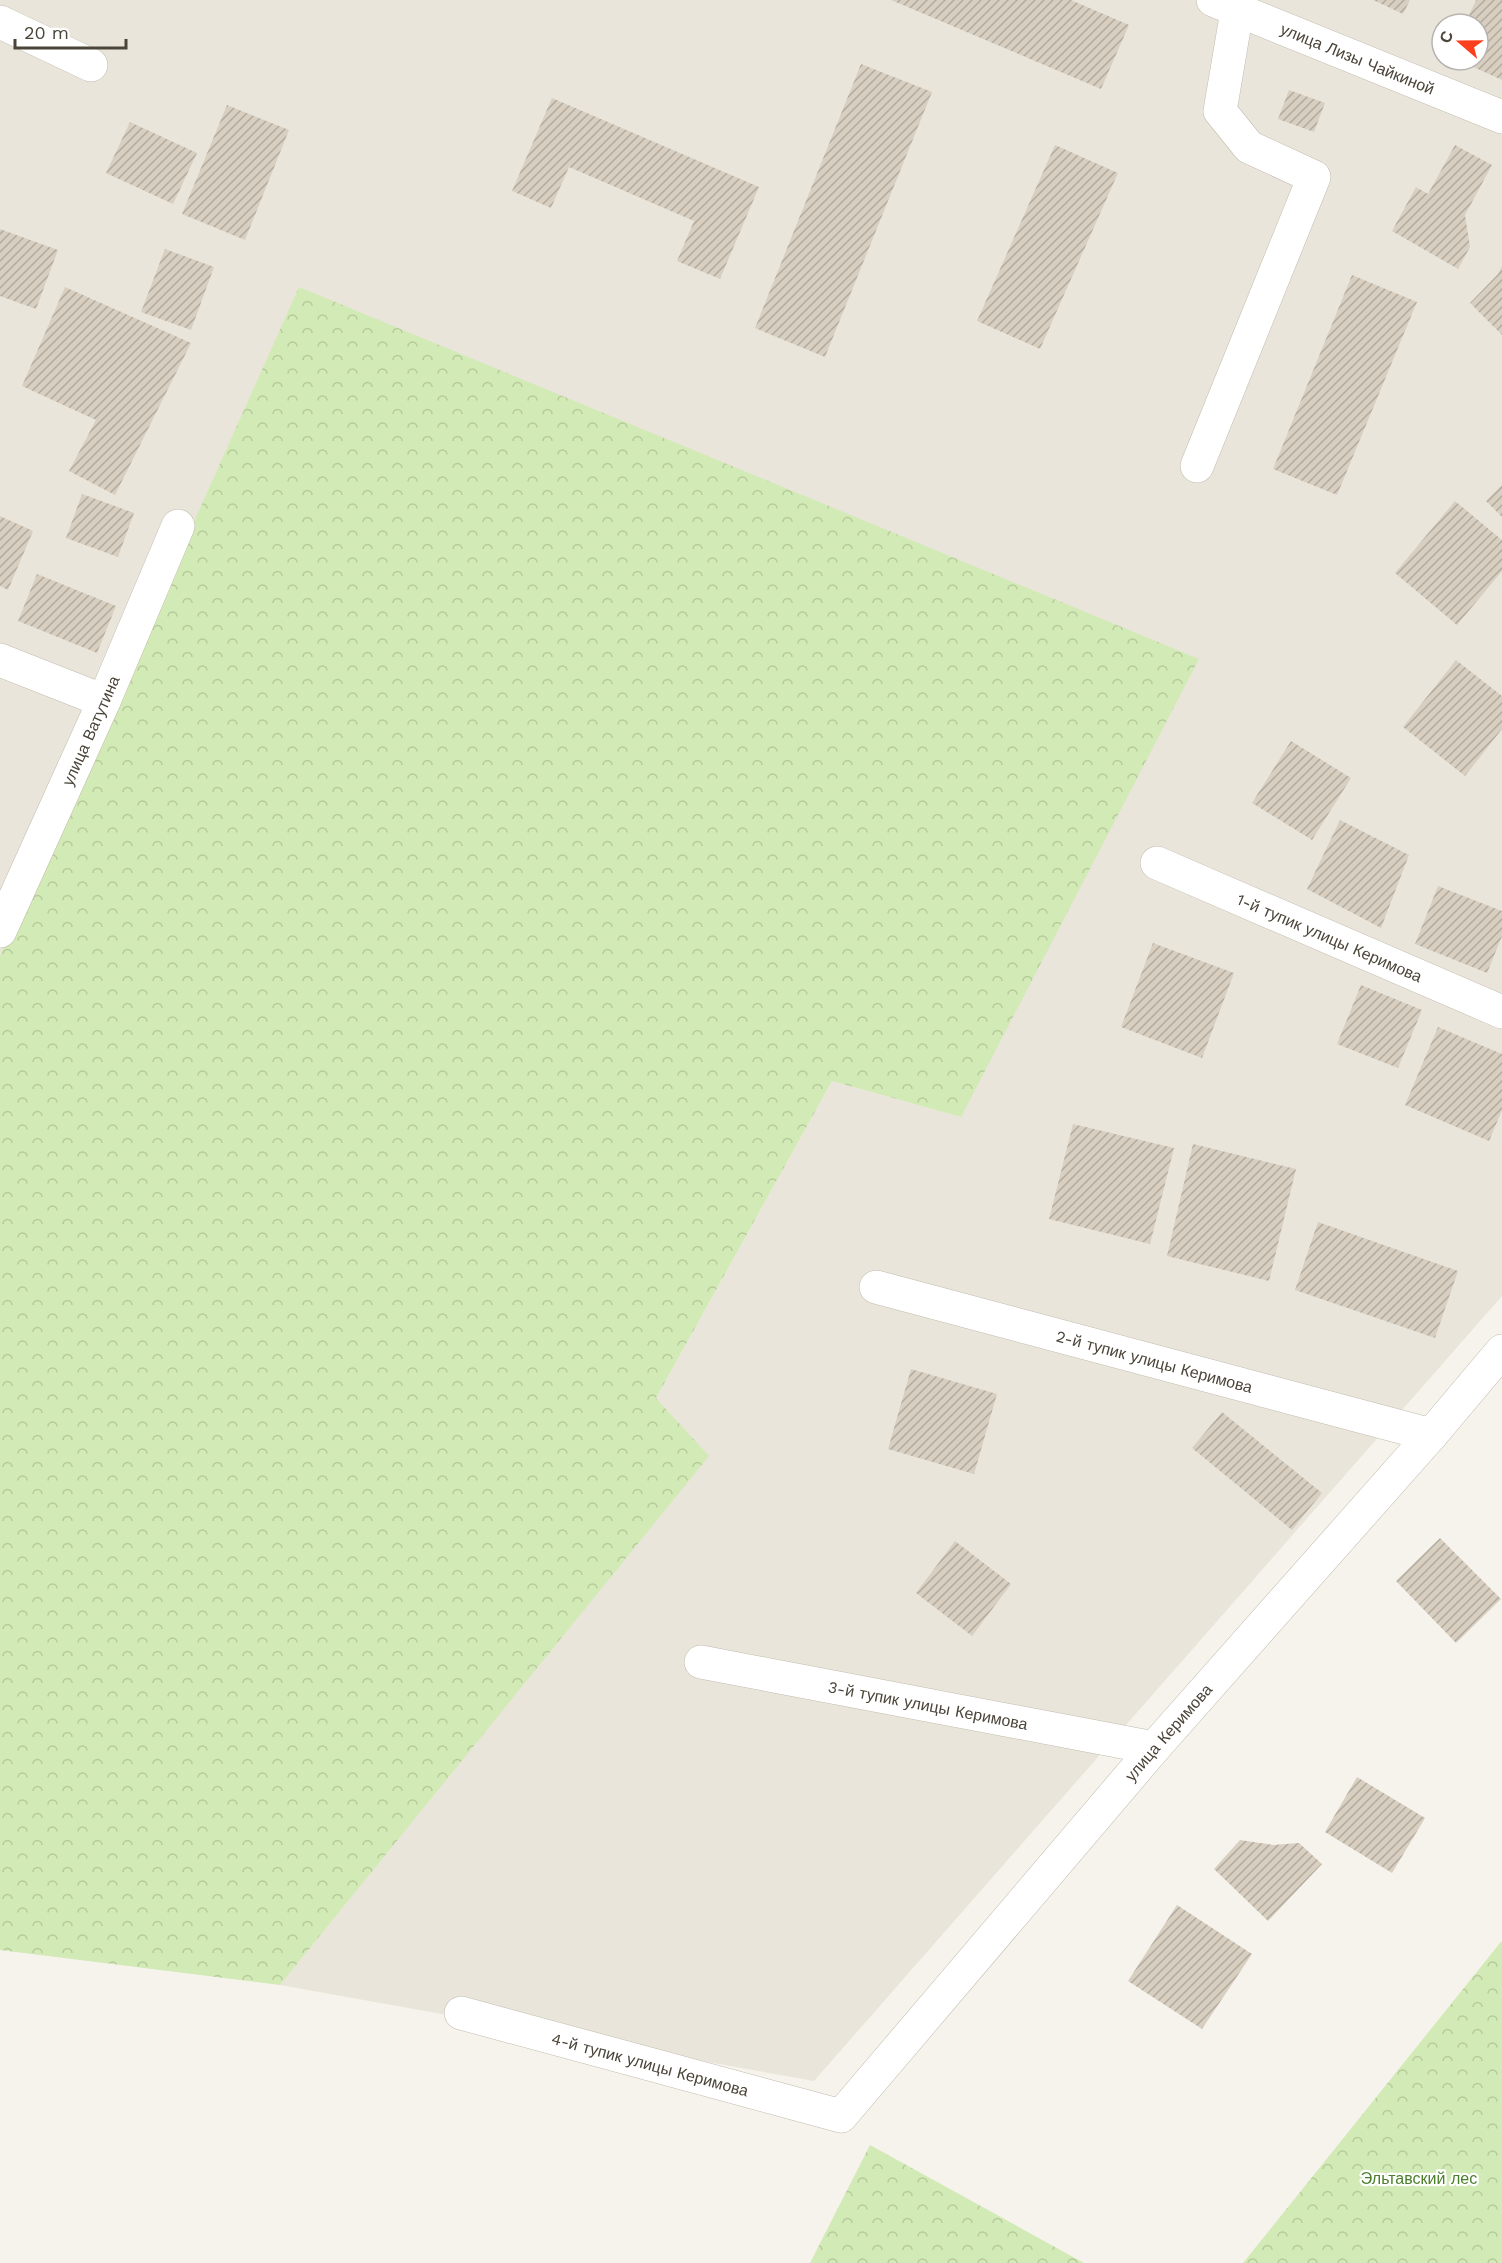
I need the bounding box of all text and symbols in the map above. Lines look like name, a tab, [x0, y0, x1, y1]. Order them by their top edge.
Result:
scale bar	[15, 12, 126, 50]
north arrow	[1430, 12, 1490, 72]
street label: улица Лизы Чайкиной	[1278, 19, 1437, 98]
text: 20 m	[24, 22, 69, 43]
text: С	[1435, 28, 1457, 46]
street label: улица Ватутина	[58, 673, 123, 788]
street label: 1-й тупик улицы Керимова	[1234, 889, 1425, 986]
street label: 2-й тупик улицы Керимова	[1054, 1326, 1255, 1396]
street label: 3-й тупик улицы Керимова	[827, 1677, 1029, 1733]
street label: улица Керимова	[1121, 1680, 1216, 1785]
street label: 4-й тупик улицы Керимова	[550, 2029, 751, 2100]
park label: Эльтавский лес	[1361, 2169, 1477, 2188]

